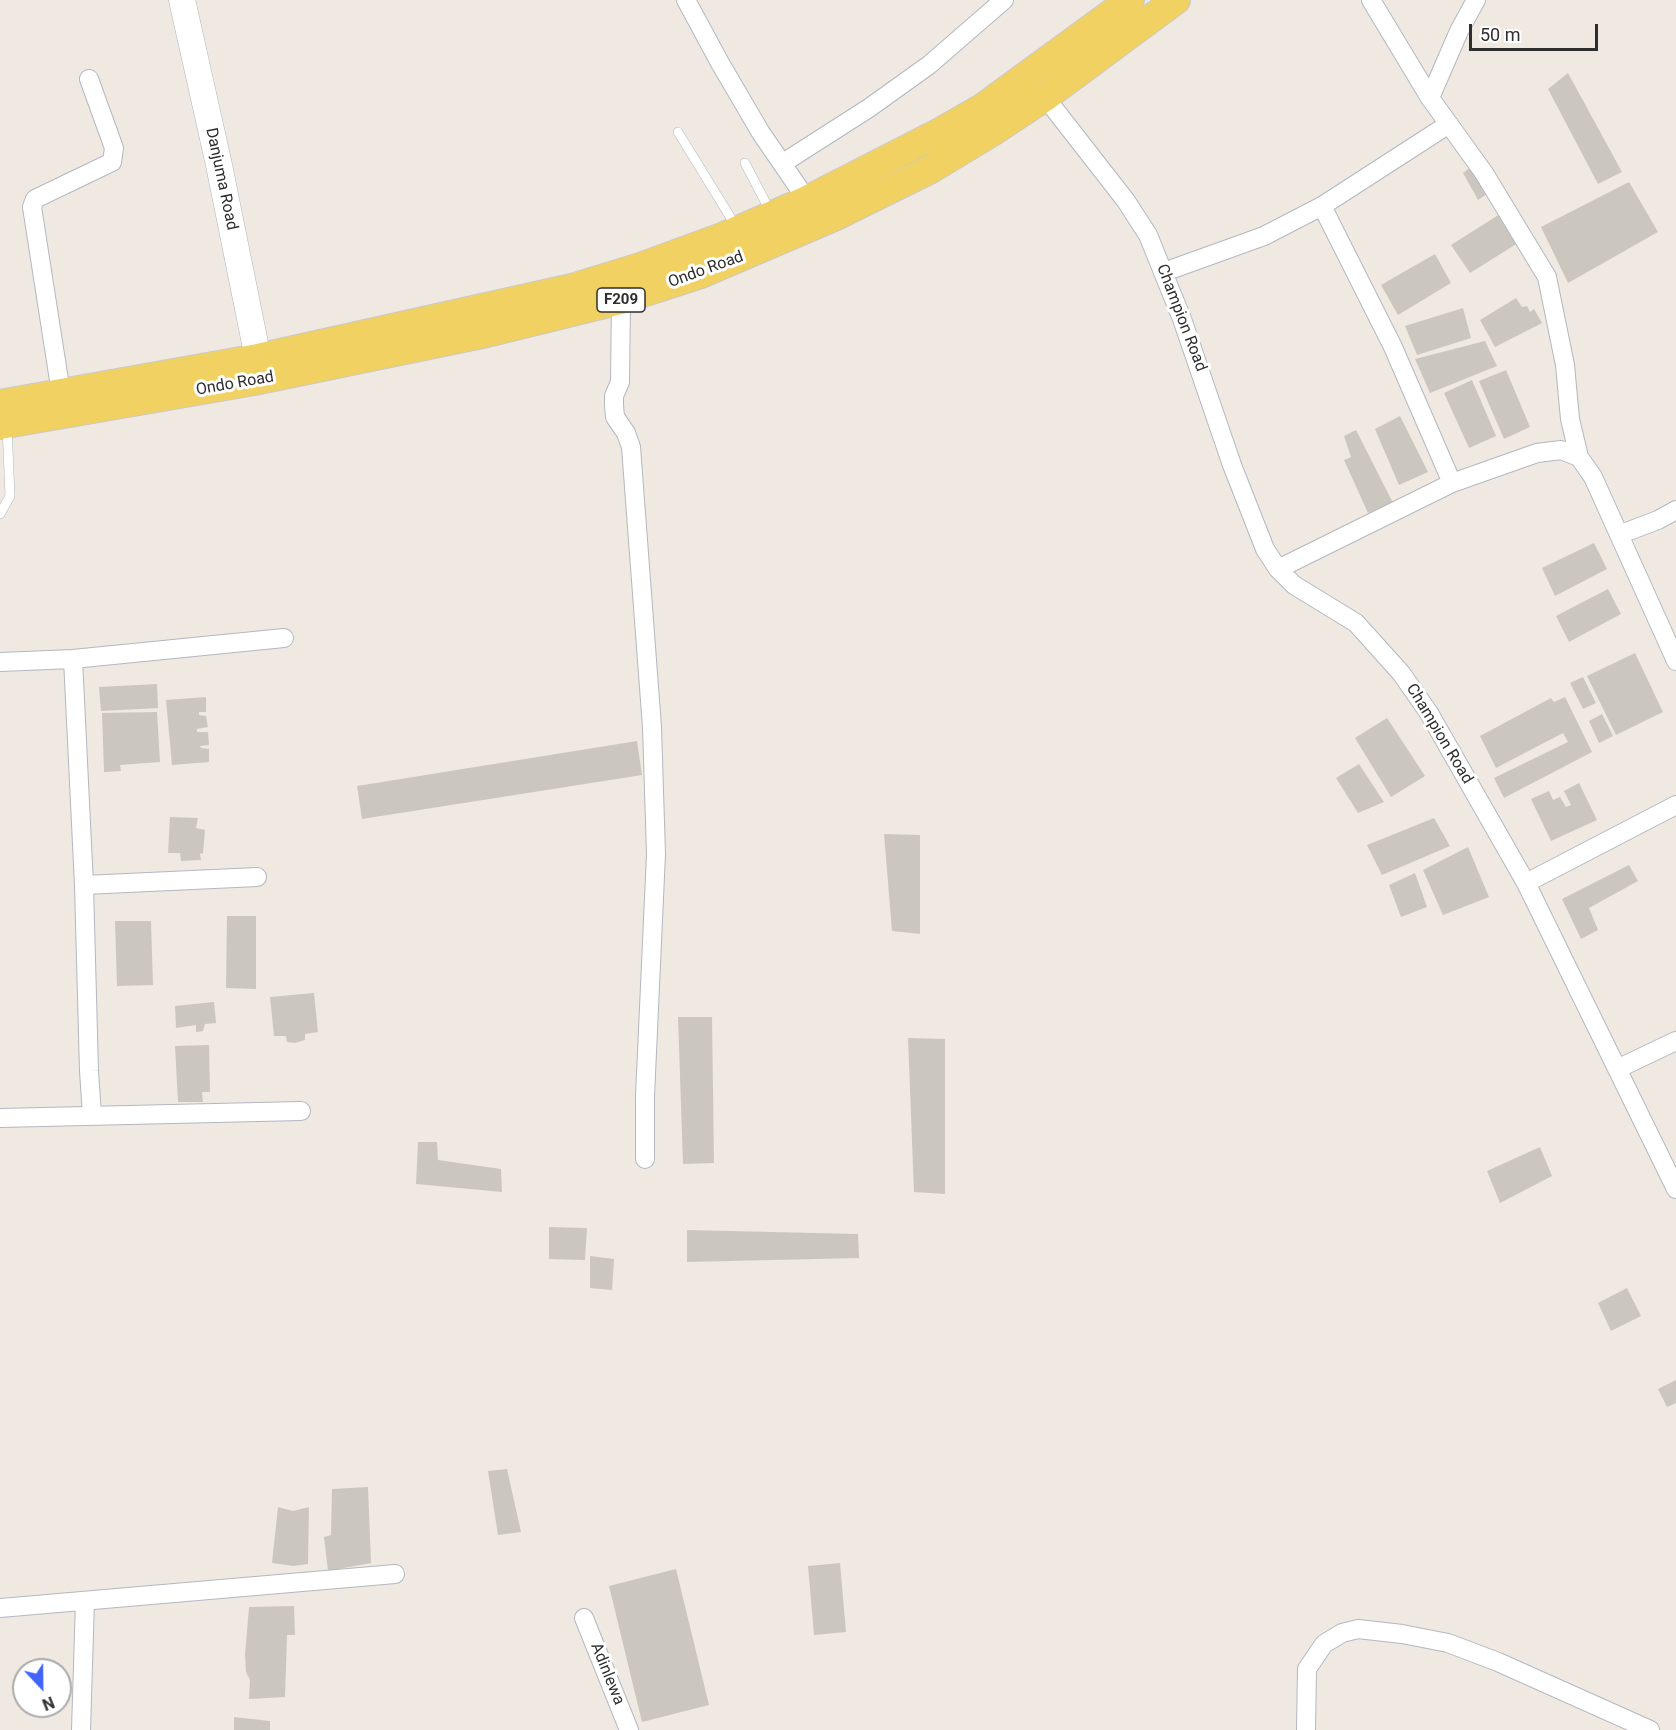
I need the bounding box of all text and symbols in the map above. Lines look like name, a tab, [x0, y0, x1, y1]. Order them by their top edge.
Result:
scale bar	[1472, 12, 1601, 50]
text: 50 m	[1480, 24, 1520, 45]
street label: Danjuma Road	[201, 126, 241, 232]
street label: Ondo Road	[666, 248, 746, 292]
street label: Champion Road	[1152, 262, 1210, 374]
road number: F209	[597, 288, 645, 312]
street label: Ondo Road	[195, 368, 275, 400]
street label: Champion Road	[1402, 680, 1476, 788]
street label: Adinlewa	[586, 1640, 628, 1708]
north arrow	[12, 1658, 72, 1718]
text: N	[39, 1692, 57, 1714]

